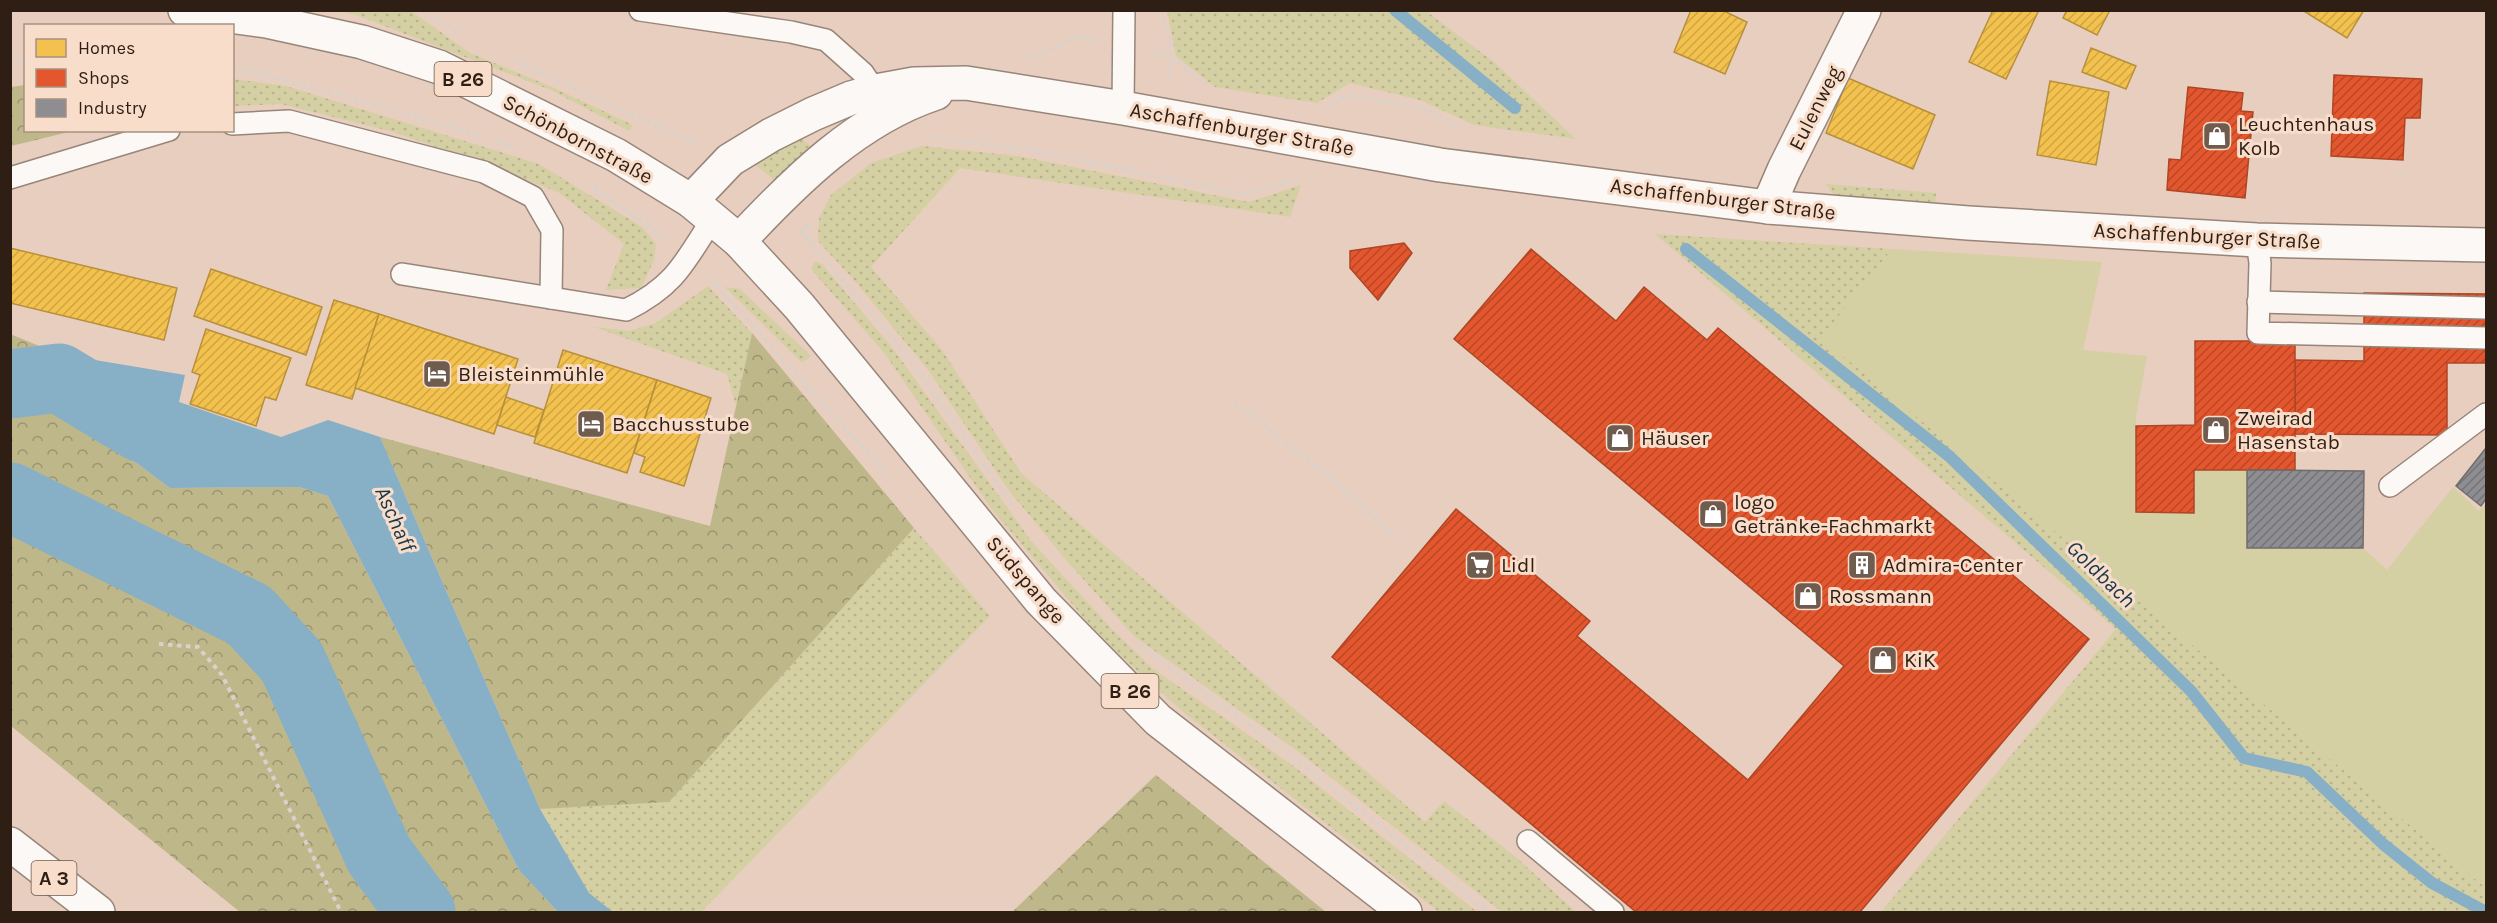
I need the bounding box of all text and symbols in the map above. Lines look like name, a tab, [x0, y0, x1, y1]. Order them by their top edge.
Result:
legend	[24, 24, 234, 132]
text: Homes	[78, 37, 135, 59]
road number: B 26	[434, 62, 492, 96]
street label: Eulenweg	[1783, 62, 1847, 154]
text: Shops	[78, 67, 130, 89]
street label: Schönbornstraße	[499, 89, 657, 189]
text: Industry	[78, 97, 147, 119]
street label: Aschaffenburger Straße	[1128, 97, 1356, 161]
place label: Leuchtenhaus Kolb	[2238, 112, 2374, 160]
shop icon: Leuchtenhaus Kolb	[2201, 120, 2233, 152]
street label: Aschaffenburger Straße	[1609, 173, 1837, 225]
street label: Aschaffenburger Straße	[2093, 218, 2321, 254]
hotel icon: Bleisteinmühle	[421, 358, 453, 390]
place label: Bleisteinmühle	[458, 362, 604, 386]
place label: Zweirad Hasenstab	[2237, 406, 2340, 454]
hotel icon: Bacchusstube	[575, 408, 607, 440]
place label: Bacchusstube	[612, 412, 750, 436]
shop icon: Zweirad Hasenstab	[2200, 414, 2232, 446]
shop icon: Häuser	[1604, 422, 1636, 454]
place label: Häuser	[1641, 426, 1709, 450]
water label: Aschaff	[369, 482, 422, 558]
place label: logo Getränke-Fachmarkt	[1734, 490, 1932, 538]
shop icon: logo Getränke-Fachmarkt	[1697, 498, 1729, 530]
street label: Südspange	[982, 531, 1070, 629]
water label: Goldbach	[2061, 535, 2141, 613]
supermarket icon: Lidl	[1464, 549, 1496, 581]
building icon: Admira-Center	[1846, 549, 1878, 581]
place label: Lidl	[1501, 553, 1535, 577]
place label: Admira-Center	[1883, 553, 2023, 577]
shop icon: Rossmann	[1792, 580, 1824, 612]
place label: Rossmann	[1829, 584, 1932, 608]
shop icon: KiK	[1867, 644, 1899, 676]
place label: KiK	[1904, 648, 1936, 672]
road number: B 26	[1102, 674, 1158, 708]
road number: A 3	[32, 861, 76, 895]

